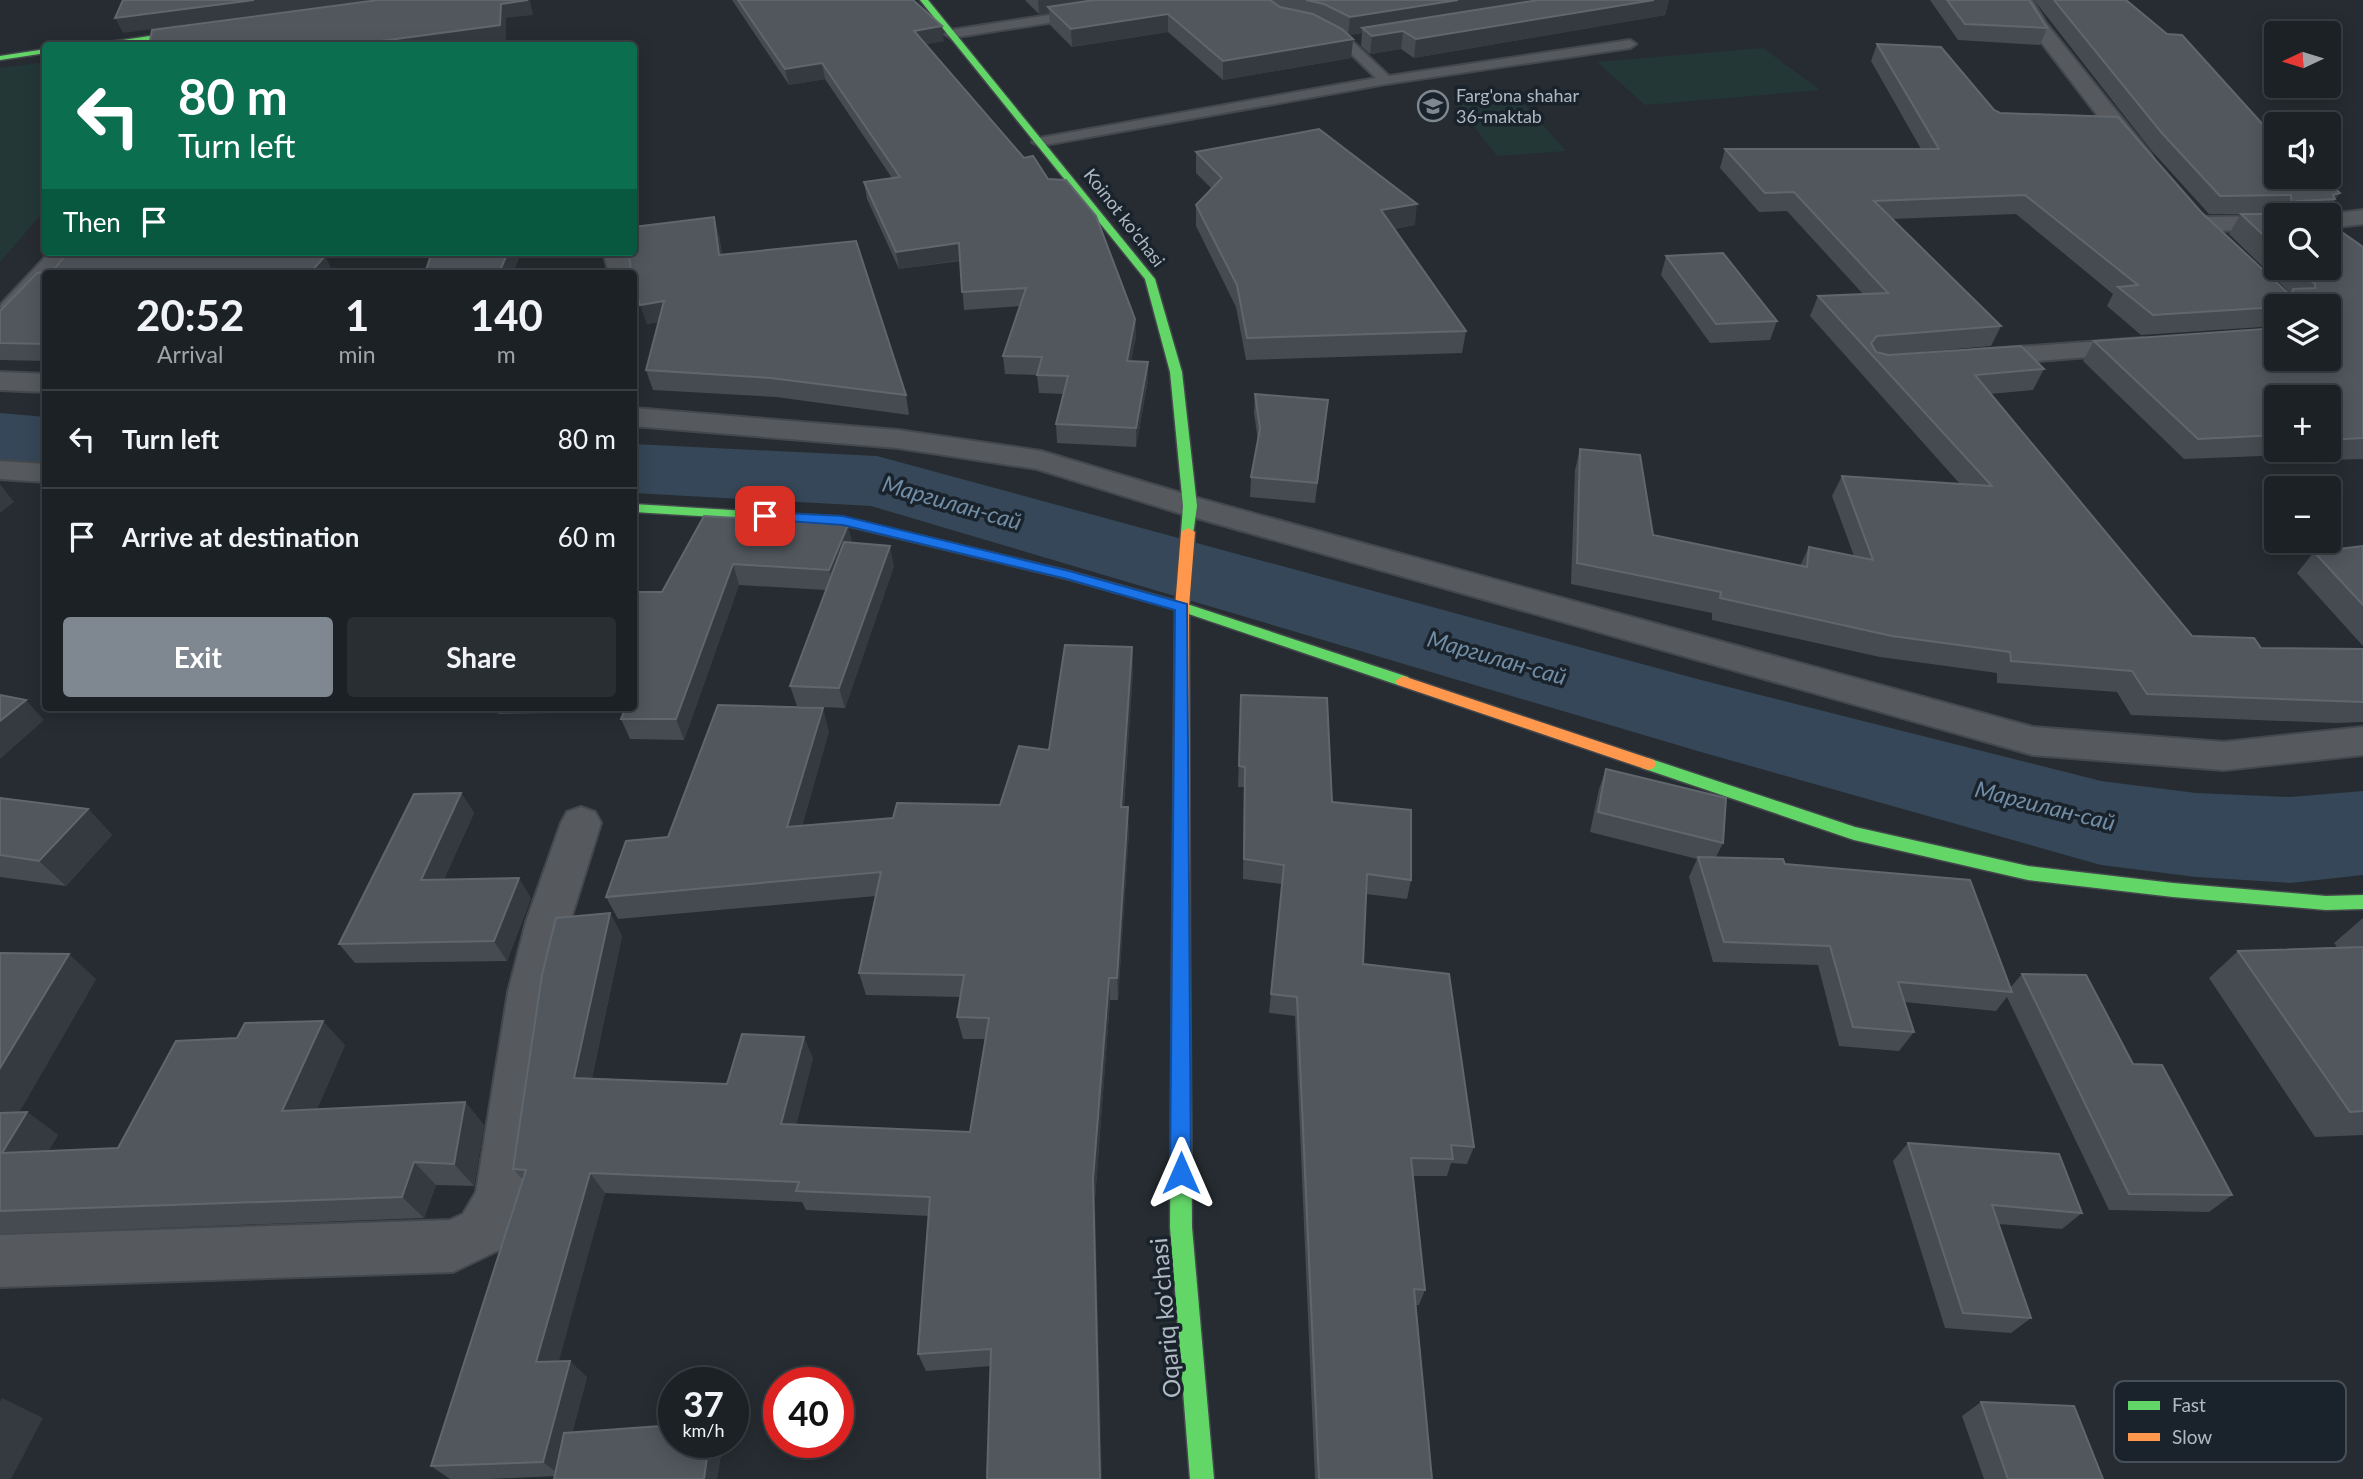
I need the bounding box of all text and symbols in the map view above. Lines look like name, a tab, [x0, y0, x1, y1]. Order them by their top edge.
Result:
north arrow	[2264, 21, 2342, 98]
map controls	[2264, 21, 2341, 553]
text: 80 m	[178, 67, 288, 125]
icon: left	[63, 70, 154, 161]
place label: Farg'ona shahar 36-maktab	[1456, 84, 1579, 127]
school or university icon: Farg'ona shahar 36-maktab	[1416, 89, 1450, 123]
button: sound	[2264, 112, 2341, 189]
text: Turn left	[178, 126, 295, 165]
street label: Koinot ko'chasi	[1080, 164, 1170, 271]
icon: arrive	[135, 203, 173, 241]
button: search	[2264, 203, 2341, 280]
text: Then	[63, 206, 121, 238]
text: 20:52	[136, 290, 244, 340]
text: 1	[345, 290, 369, 340]
text: 140	[470, 290, 543, 340]
button: layers	[2264, 294, 2341, 371]
text: Arrival	[157, 340, 223, 368]
text: min	[338, 340, 376, 368]
text: m	[497, 340, 516, 368]
button: +	[2264, 385, 2341, 462]
icon: left	[63, 420, 101, 458]
text: Turn left	[122, 423, 219, 455]
text: 80 m	[558, 423, 616, 455]
water label: Маргилан-сай	[879, 469, 1025, 535]
button: −	[2264, 476, 2341, 553]
pin	[735, 486, 795, 546]
icon: arrive	[746, 497, 784, 535]
icon: arrive	[63, 518, 101, 556]
text: Arrive at destination	[122, 521, 359, 553]
text: 60 m	[558, 521, 616, 553]
button: Exit	[63, 617, 333, 697]
button: Share	[347, 617, 616, 697]
water label: Маргилан-сай	[1424, 624, 1570, 690]
water label: Маргилан-сай	[1972, 774, 2118, 836]
position arrow	[1144, 1136, 1218, 1210]
street label: Oqariq ko'chasi	[1143, 1237, 1186, 1399]
speed limit sign: 40	[763, 1367, 854, 1458]
legend	[2114, 1381, 2346, 1462]
text: 37	[683, 1382, 724, 1424]
text: Fast	[2172, 1393, 2206, 1416]
text: km/h	[682, 1419, 725, 1441]
text: Slow	[2172, 1425, 2212, 1448]

